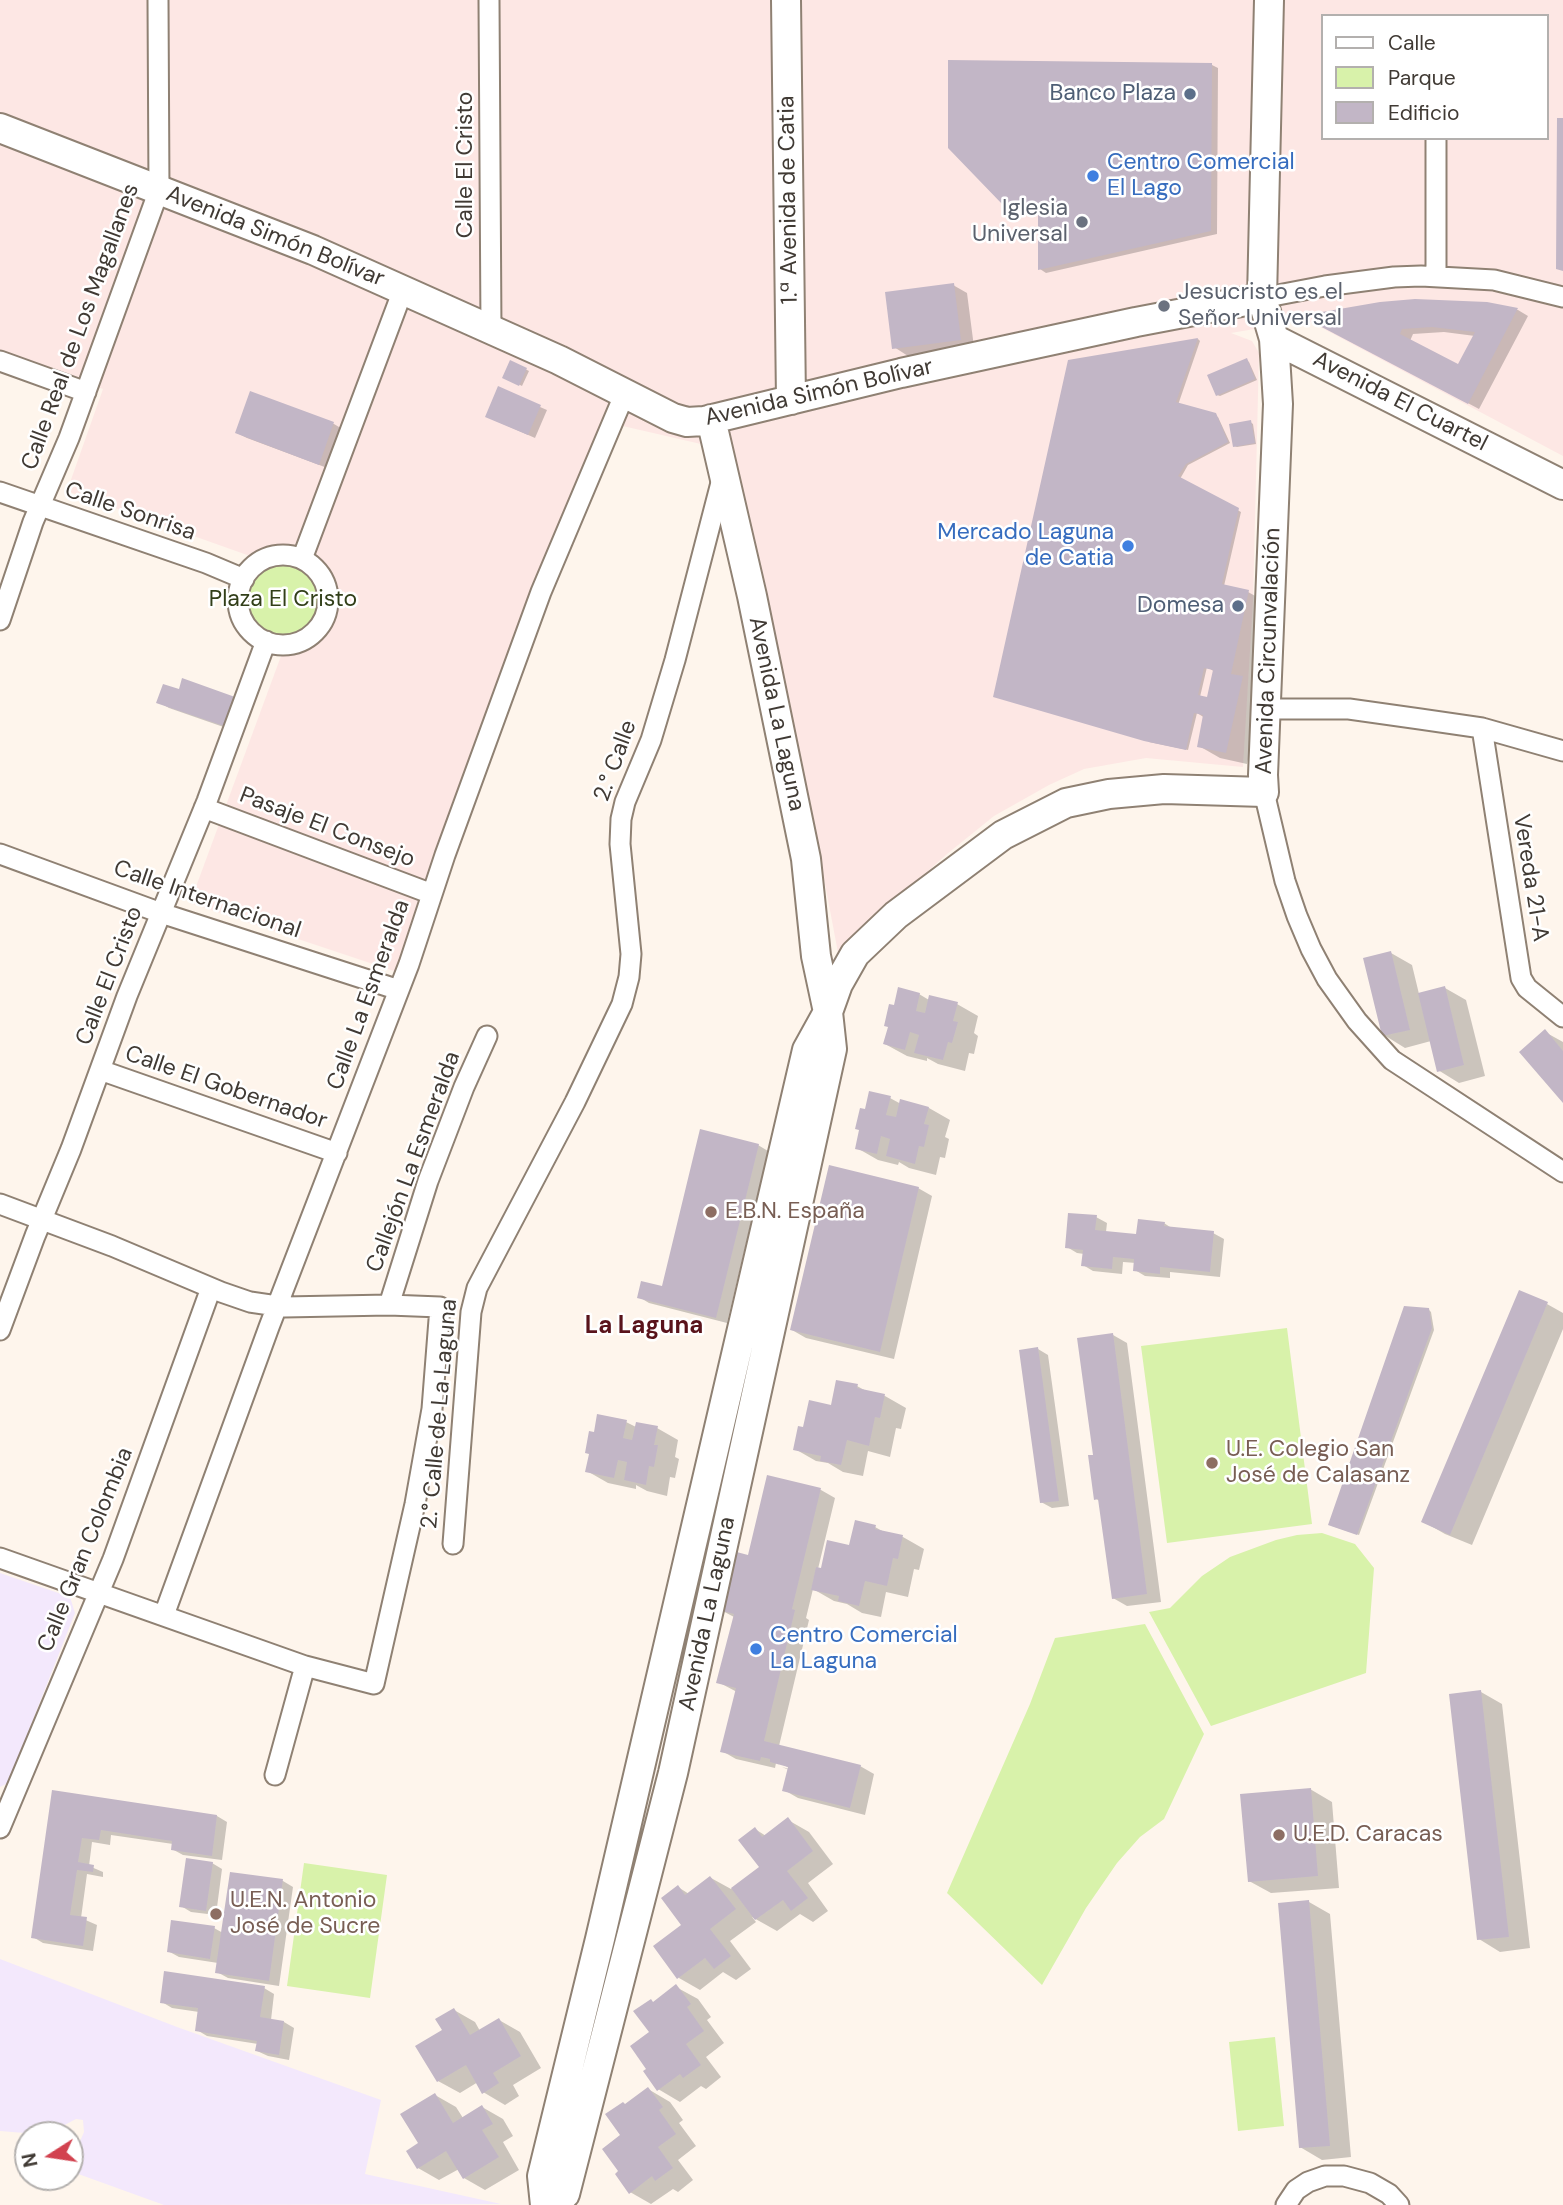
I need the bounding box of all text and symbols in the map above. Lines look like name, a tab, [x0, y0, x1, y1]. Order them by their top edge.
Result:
legend	[1322, 14, 1549, 140]
text: Calle	[1388, 29, 1436, 57]
text: Parque	[1388, 64, 1456, 92]
place label: Banco Plaza	[1049, 80, 1176, 108]
marker: Banco Plaza	[1182, 86, 1198, 102]
street label: Calle El Cristo	[452, 92, 480, 238]
street label: 1.ª Avenida de Catia	[773, 95, 805, 305]
text: Edificio	[1388, 99, 1459, 127]
place label: Centro Comercial El Lago	[1107, 149, 1295, 203]
marker: Centro Comercial El Lago	[1085, 168, 1101, 184]
street label: Calle Real de Los Magallanes	[16, 180, 146, 474]
street label: Avenida Simón Bolívar	[162, 181, 388, 293]
place label: Iglesia Universal	[972, 195, 1068, 249]
marker: Iglesia Universal	[1074, 214, 1090, 230]
place label: Jesucristo es el Señor Universal	[1178, 279, 1343, 333]
marker: Jesucristo es el Señor Universal	[1156, 298, 1172, 314]
street label: Avenida El Cuartel	[1308, 346, 1492, 458]
street label: Avenida Simón Bolívar	[702, 353, 936, 433]
street label: Calle Sonrisa	[61, 477, 199, 547]
place label: Mercado Laguna de Catia	[937, 519, 1114, 573]
street label: Avenida Circunvalación	[1251, 527, 1287, 775]
marker: Mercado Laguna de Catia	[1120, 538, 1136, 554]
park label: Plaza El Cristo	[209, 586, 357, 614]
place label: Domesa	[1137, 592, 1224, 620]
marker: Domesa	[1230, 598, 1246, 614]
street label: Avenida La Laguna	[742, 614, 810, 814]
street label: 2.° Calle	[589, 717, 643, 805]
street label: Pasaje El Consejo	[235, 782, 419, 874]
street label: Vereda 21-A	[1506, 812, 1554, 944]
street label: Calle Internacional	[110, 855, 304, 945]
street label: Calle La Esmeralda	[322, 896, 416, 1094]
street label: Calle El Cristo	[71, 903, 149, 1049]
street label: Calle El Gobernador	[121, 1040, 331, 1136]
street label: Callejón La Esmeralda	[361, 1048, 467, 1276]
place label: E.B.N. España	[725, 1198, 865, 1226]
marker: E.B.N. España	[703, 1204, 719, 1220]
street label: 2.° Calle de La Laguna	[416, 1298, 464, 1530]
district label: La Laguna	[585, 1313, 703, 1341]
place label: U.E. Colegio San José de Calasanz	[1226, 1436, 1410, 1490]
street label: Calle Gran Colombia	[32, 1444, 140, 1656]
marker: U.E. Colegio San José de Calasanz	[1204, 1455, 1220, 1471]
street label: Avenida La Laguna	[674, 1514, 742, 1714]
place label: Centro Comercial La Laguna	[770, 1622, 958, 1676]
marker: Centro Comercial La Laguna	[748, 1641, 764, 1657]
place label: U.E.D. Caracas	[1293, 1821, 1443, 1849]
marker: U.E.D. Caracas	[1271, 1827, 1287, 1843]
place label: U.E.N. Antonio José de Sucre	[230, 1887, 380, 1941]
marker: U.E.N. Antonio José de Sucre	[208, 1906, 224, 1922]
north arrow	[14, 2121, 84, 2191]
text: N	[16, 2151, 44, 2169]

